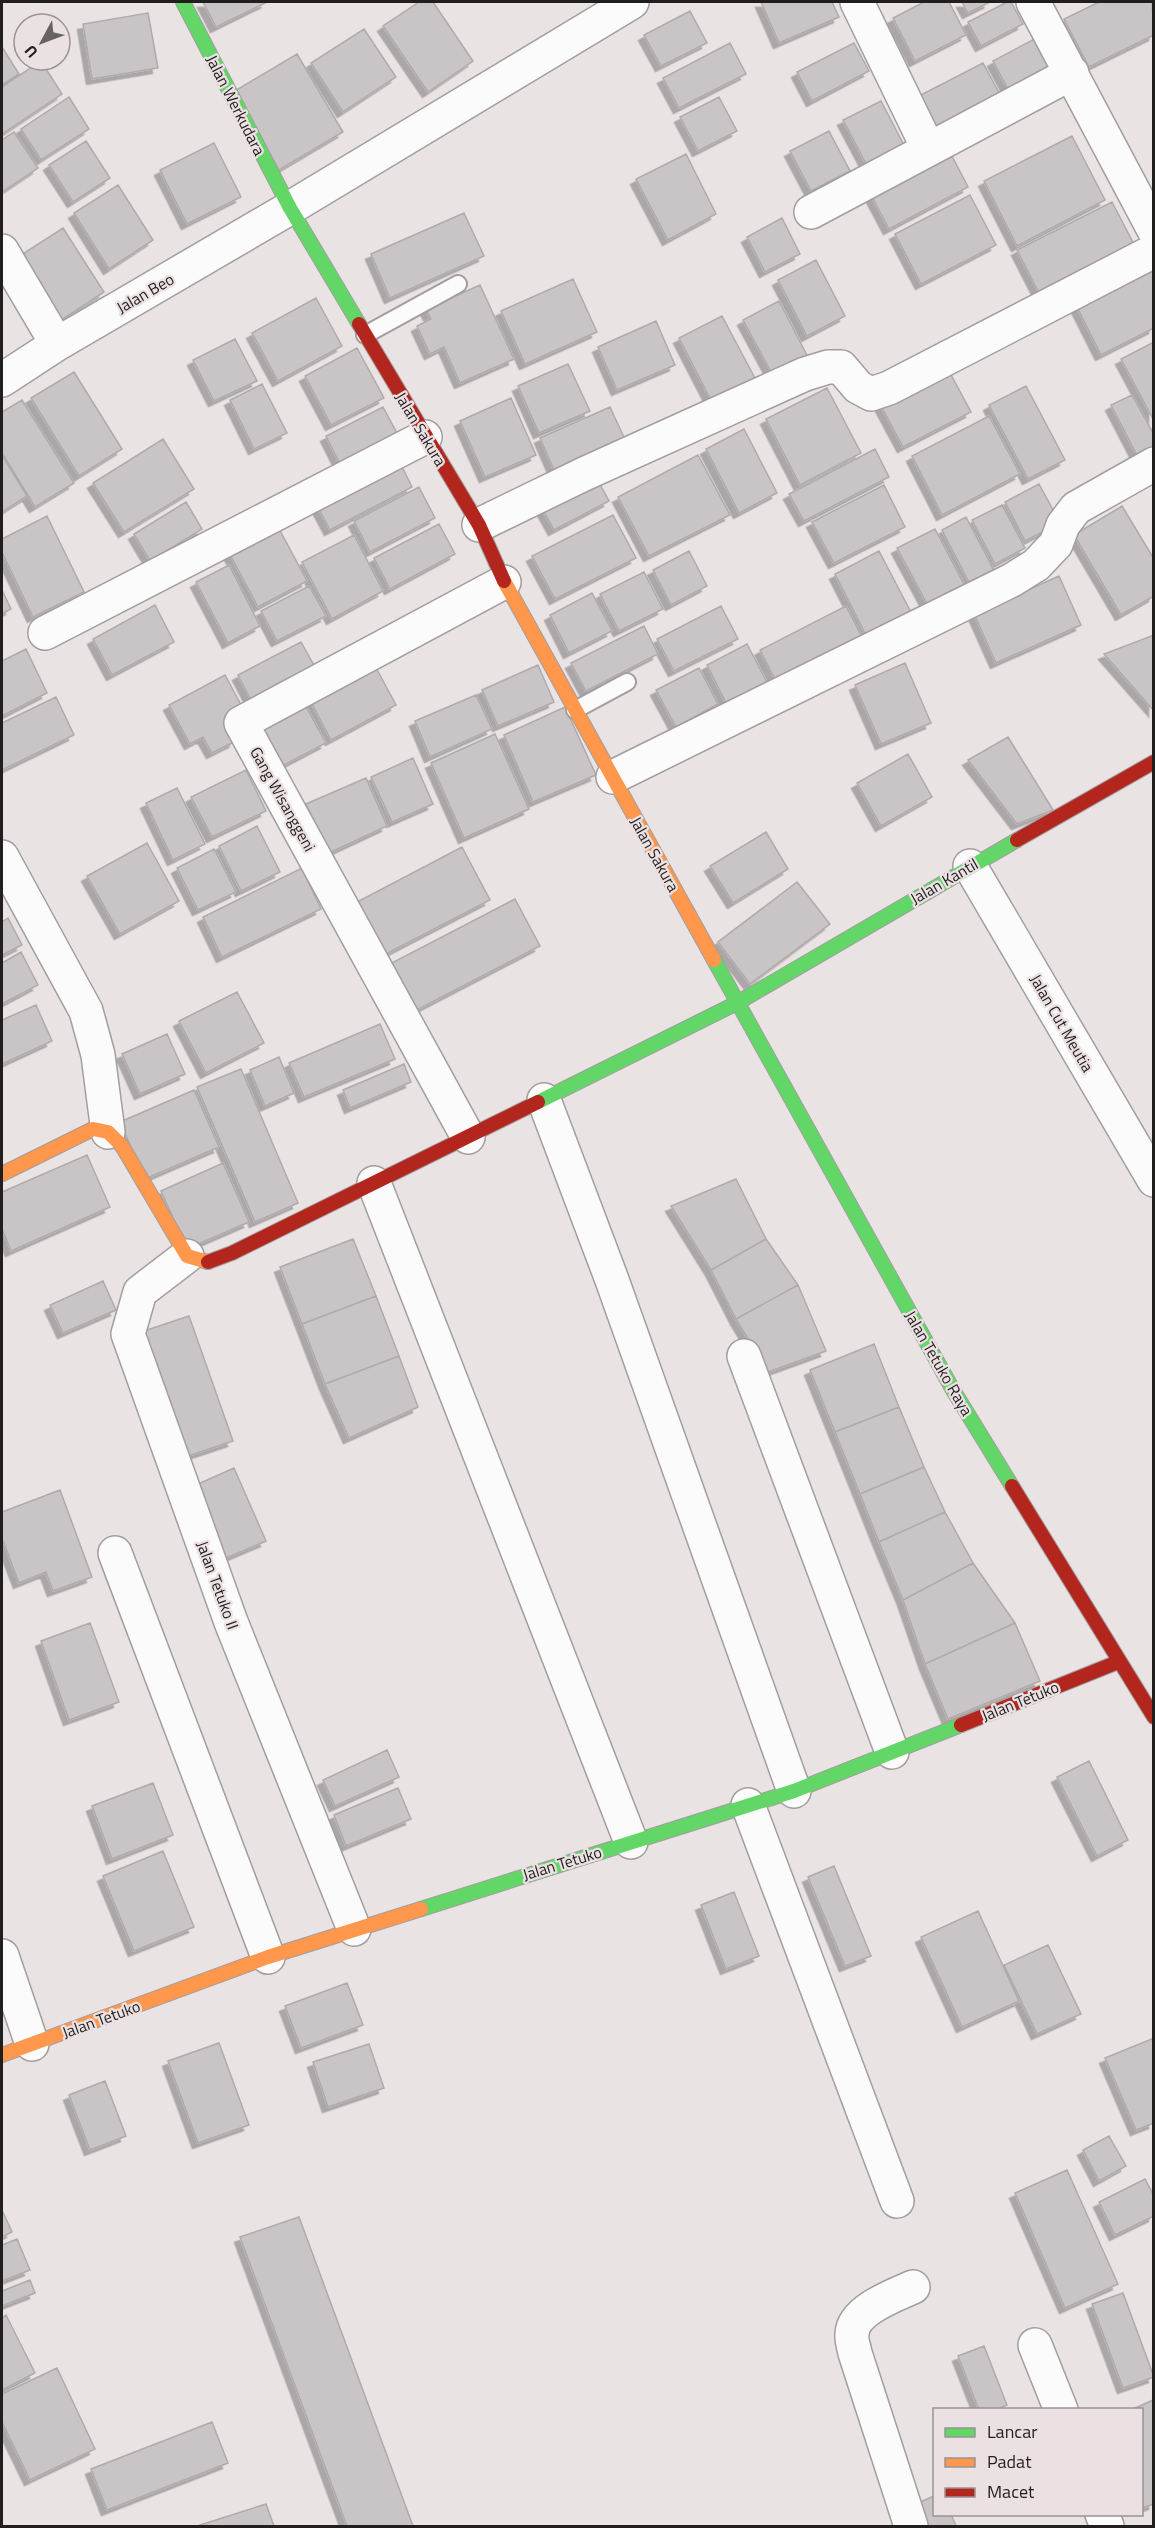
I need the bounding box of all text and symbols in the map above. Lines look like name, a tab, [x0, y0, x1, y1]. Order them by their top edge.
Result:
north arrow	[12, 12, 72, 72]
text: U	[18, 40, 43, 64]
street label: Jalan Werkudara	[200, 50, 272, 160]
street label: Jalan Beo	[112, 267, 178, 319]
street label: Jalan Sakura	[389, 387, 453, 471]
street label: Gang Wisanggeni	[244, 742, 322, 856]
street label: Jalan Sakura	[624, 812, 686, 896]
street label: Jalan Kantil	[906, 852, 982, 910]
street label: Jalan Cut Meutia	[1024, 969, 1100, 1077]
street label: Jalan Tetuko Raya	[899, 1306, 979, 1420]
street label: Jalan Tetuko II	[191, 1537, 245, 1633]
street label: Jalan Tetuko	[978, 1675, 1062, 1727]
street label: Jalan Tetuko	[520, 1840, 604, 1886]
street label: Jalan Tetuko	[59, 1994, 143, 2044]
legend	[933, 2408, 1143, 2516]
text: Lancar	[987, 2418, 1037, 2445]
text: Padat	[987, 2448, 1032, 2475]
text: Macet	[987, 2478, 1035, 2505]

